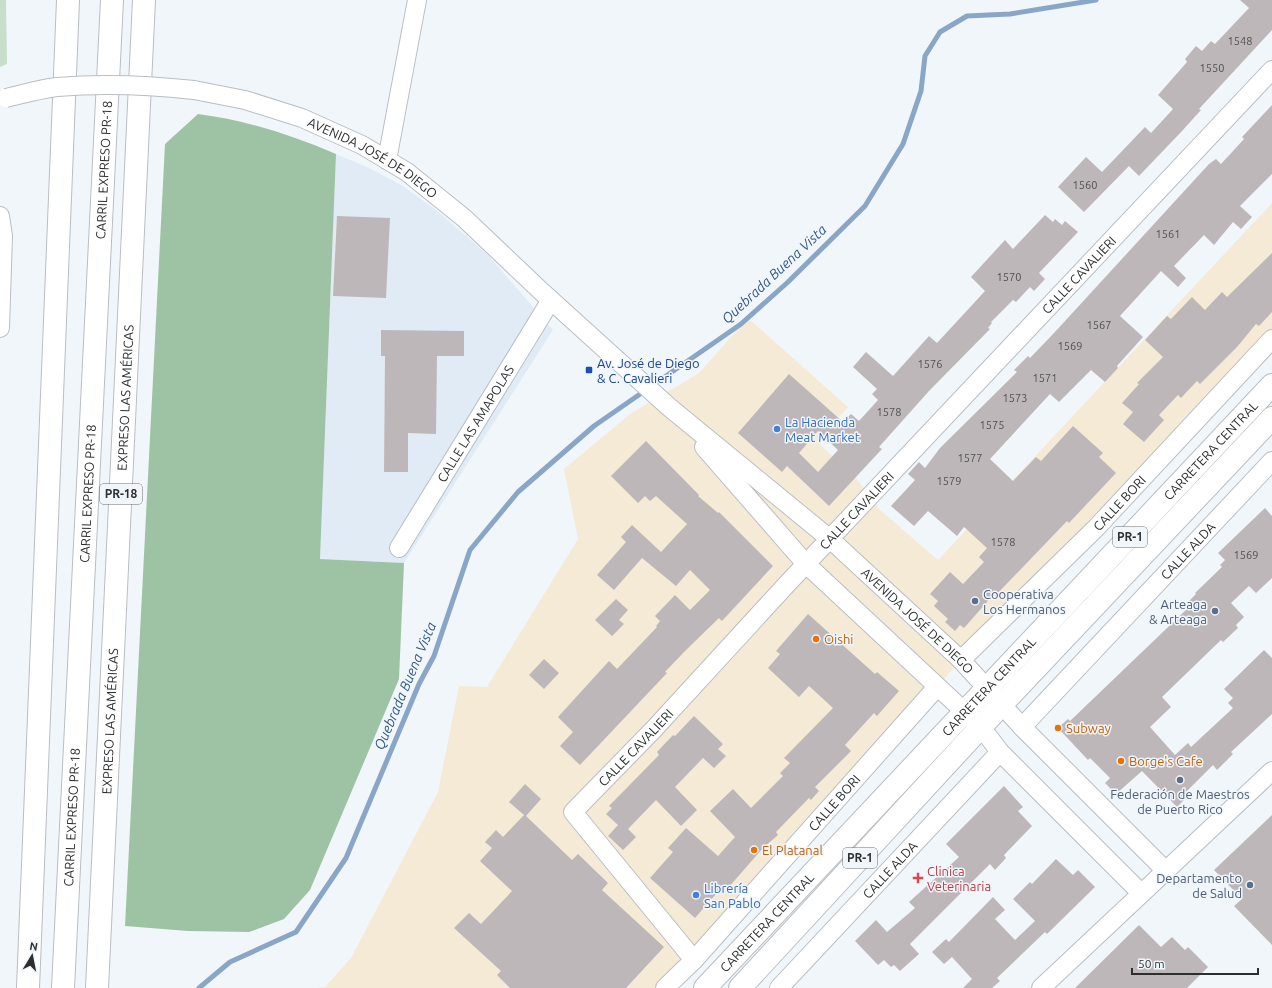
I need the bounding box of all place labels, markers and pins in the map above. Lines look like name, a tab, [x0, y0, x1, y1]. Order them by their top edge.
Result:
place label: Av. José de Diego & C. Cavalieri	[597, 356, 700, 385]
marker: Av. José de Diego & C. Cavalieri	[584, 365, 594, 375]
place label: La Hacienda Meat Market	[785, 415, 860, 444]
marker: La Hacienda Meat Market	[772, 424, 782, 434]
place label: Cooperativa Los Hermanos	[983, 587, 1066, 616]
marker: Cooperativa Los Hermanos	[970, 596, 980, 606]
place label: Arteaga & Arteaga	[1149, 597, 1207, 626]
marker: Arteaga & Arteaga	[1210, 606, 1220, 616]
place label: Oishi	[824, 632, 853, 646]
marker: Oishi	[811, 634, 821, 644]
place label: Subway	[1066, 721, 1111, 735]
marker: Subway	[1053, 723, 1063, 733]
place label: Borge's Cafe	[1129, 754, 1203, 768]
marker: Borge's Cafe	[1116, 756, 1126, 766]
marker: Federación de Maestros de Puerto Rico	[1175, 775, 1185, 785]
place label: Federación de Maestros de Puerto Rico	[1110, 787, 1250, 816]
place label: El Platanal	[762, 843, 823, 857]
marker: El Platanal	[749, 845, 759, 855]
place label: Clinica Veterinaria	[927, 864, 991, 893]
place label: Departamento de Salud	[1156, 871, 1242, 900]
marker: Clinica Veterinaria	[912, 872, 924, 884]
marker: Departamento de Salud	[1245, 880, 1255, 890]
place label: Librería San Pablo	[704, 881, 761, 910]
marker: Librería San Pablo	[691, 890, 701, 900]

